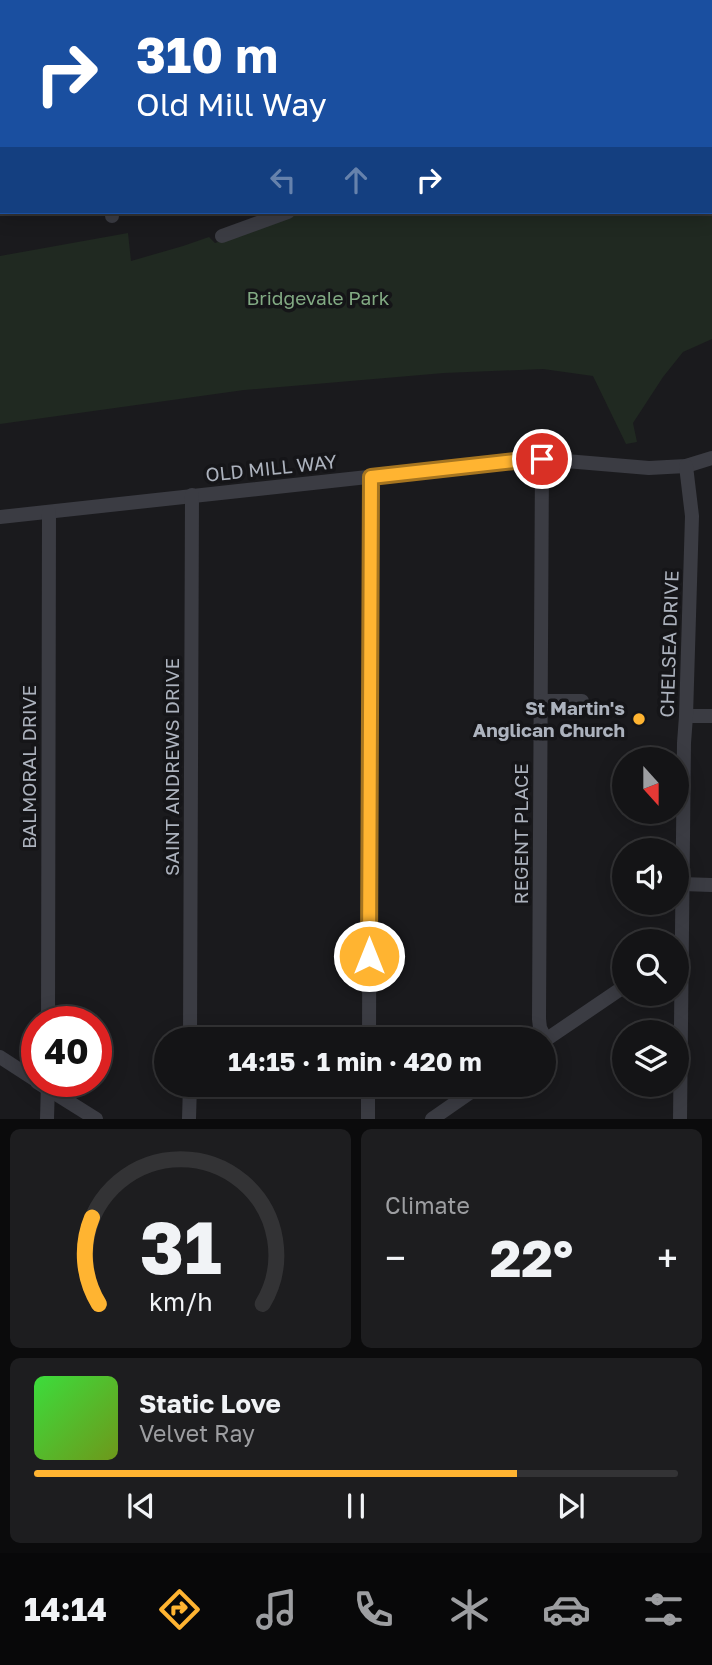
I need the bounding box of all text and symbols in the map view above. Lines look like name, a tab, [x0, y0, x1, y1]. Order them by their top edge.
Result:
text: 310 m	[136, 25, 278, 84]
icon: right	[21, 28, 112, 119]
text: Old Mill Way	[136, 85, 327, 123]
icon: left	[264, 161, 302, 199]
icon: ahead	[337, 161, 375, 199]
icon: right	[410, 161, 448, 199]
park label: Bridgevale Park	[247, 286, 390, 309]
pin	[512, 429, 572, 489]
icon: arrive	[523, 440, 561, 478]
street label: OLD MILL WAY	[204, 449, 338, 486]
street label: CHELSEA DRIVE	[654, 570, 683, 718]
street label: SAINT ANDREWS DRIVE	[160, 658, 183, 876]
street label: BALMORAL DRIVE	[17, 685, 40, 849]
place label: St Martin's Anglican Church	[473, 696, 625, 741]
marker: St Martin's Anglican Church	[631, 711, 647, 727]
north arrow	[612, 747, 690, 824]
map controls	[612, 747, 689, 1097]
street label: REGENT PLACE	[509, 763, 532, 905]
button: sound	[612, 838, 689, 915]
position arrow	[332, 919, 406, 993]
button: search	[612, 929, 689, 1006]
speed limit sign: 40	[21, 1006, 112, 1097]
button: layers	[612, 1020, 689, 1097]
text: 14:15 · 1 min · 420 m	[228, 1046, 482, 1077]
text: Climate	[385, 1191, 470, 1219]
text: 31	[140, 1204, 221, 1291]
text: 22°	[490, 1226, 573, 1288]
text: −	[385, 1235, 406, 1280]
text: +	[657, 1235, 678, 1280]
text: km/h	[149, 1286, 212, 1317]
text: Static Love	[139, 1388, 281, 1419]
text: Velvet Ray	[139, 1419, 255, 1447]
icon: previous	[122, 1487, 160, 1525]
icon: pause	[337, 1487, 375, 1525]
icon: next	[552, 1487, 590, 1525]
icon: directions	[155, 1585, 204, 1634]
icon: music	[252, 1585, 301, 1634]
icon: phone	[349, 1585, 398, 1634]
icon: climate	[445, 1585, 494, 1634]
icon: car	[542, 1585, 591, 1634]
icon: filters	[639, 1585, 688, 1634]
text: 14:14	[24, 1590, 107, 1628]

